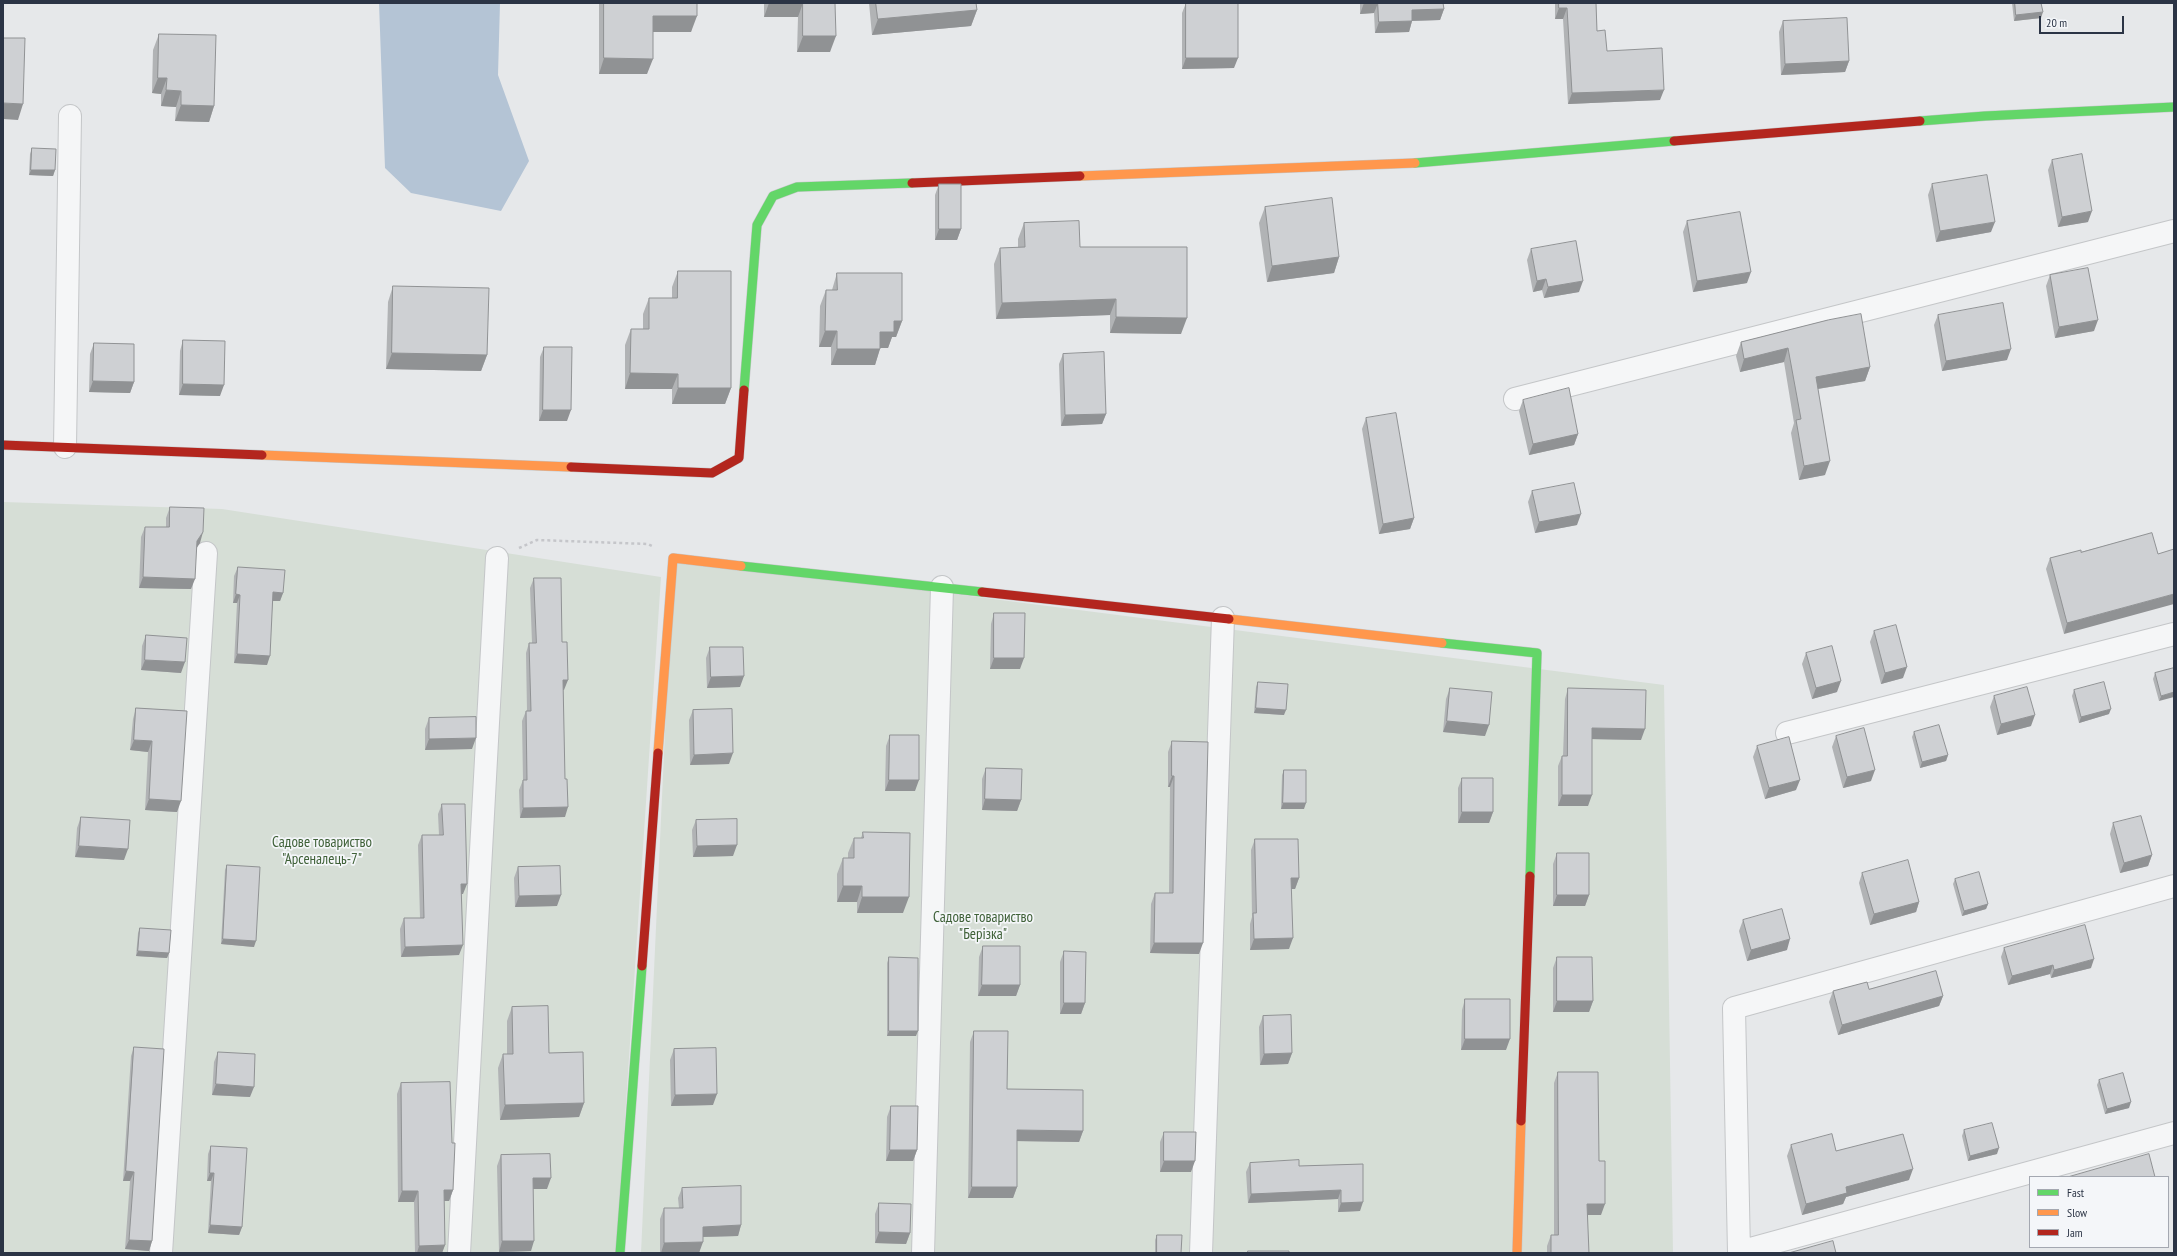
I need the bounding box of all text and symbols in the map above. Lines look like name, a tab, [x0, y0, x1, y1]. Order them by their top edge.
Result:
scale bar	[2041, 8, 2126, 34]
text: 20 m	[2046, 15, 2067, 30]
park label: Садове товариство "Арсеналець-7"	[272, 834, 372, 869]
park label: Садове товариство "Берізка"	[933, 909, 1033, 944]
legend	[2029, 1176, 2169, 1248]
text: Fast	[2067, 1185, 2084, 1200]
text: Slow	[2067, 1205, 2087, 1220]
text: Jam	[2067, 1225, 2083, 1240]

